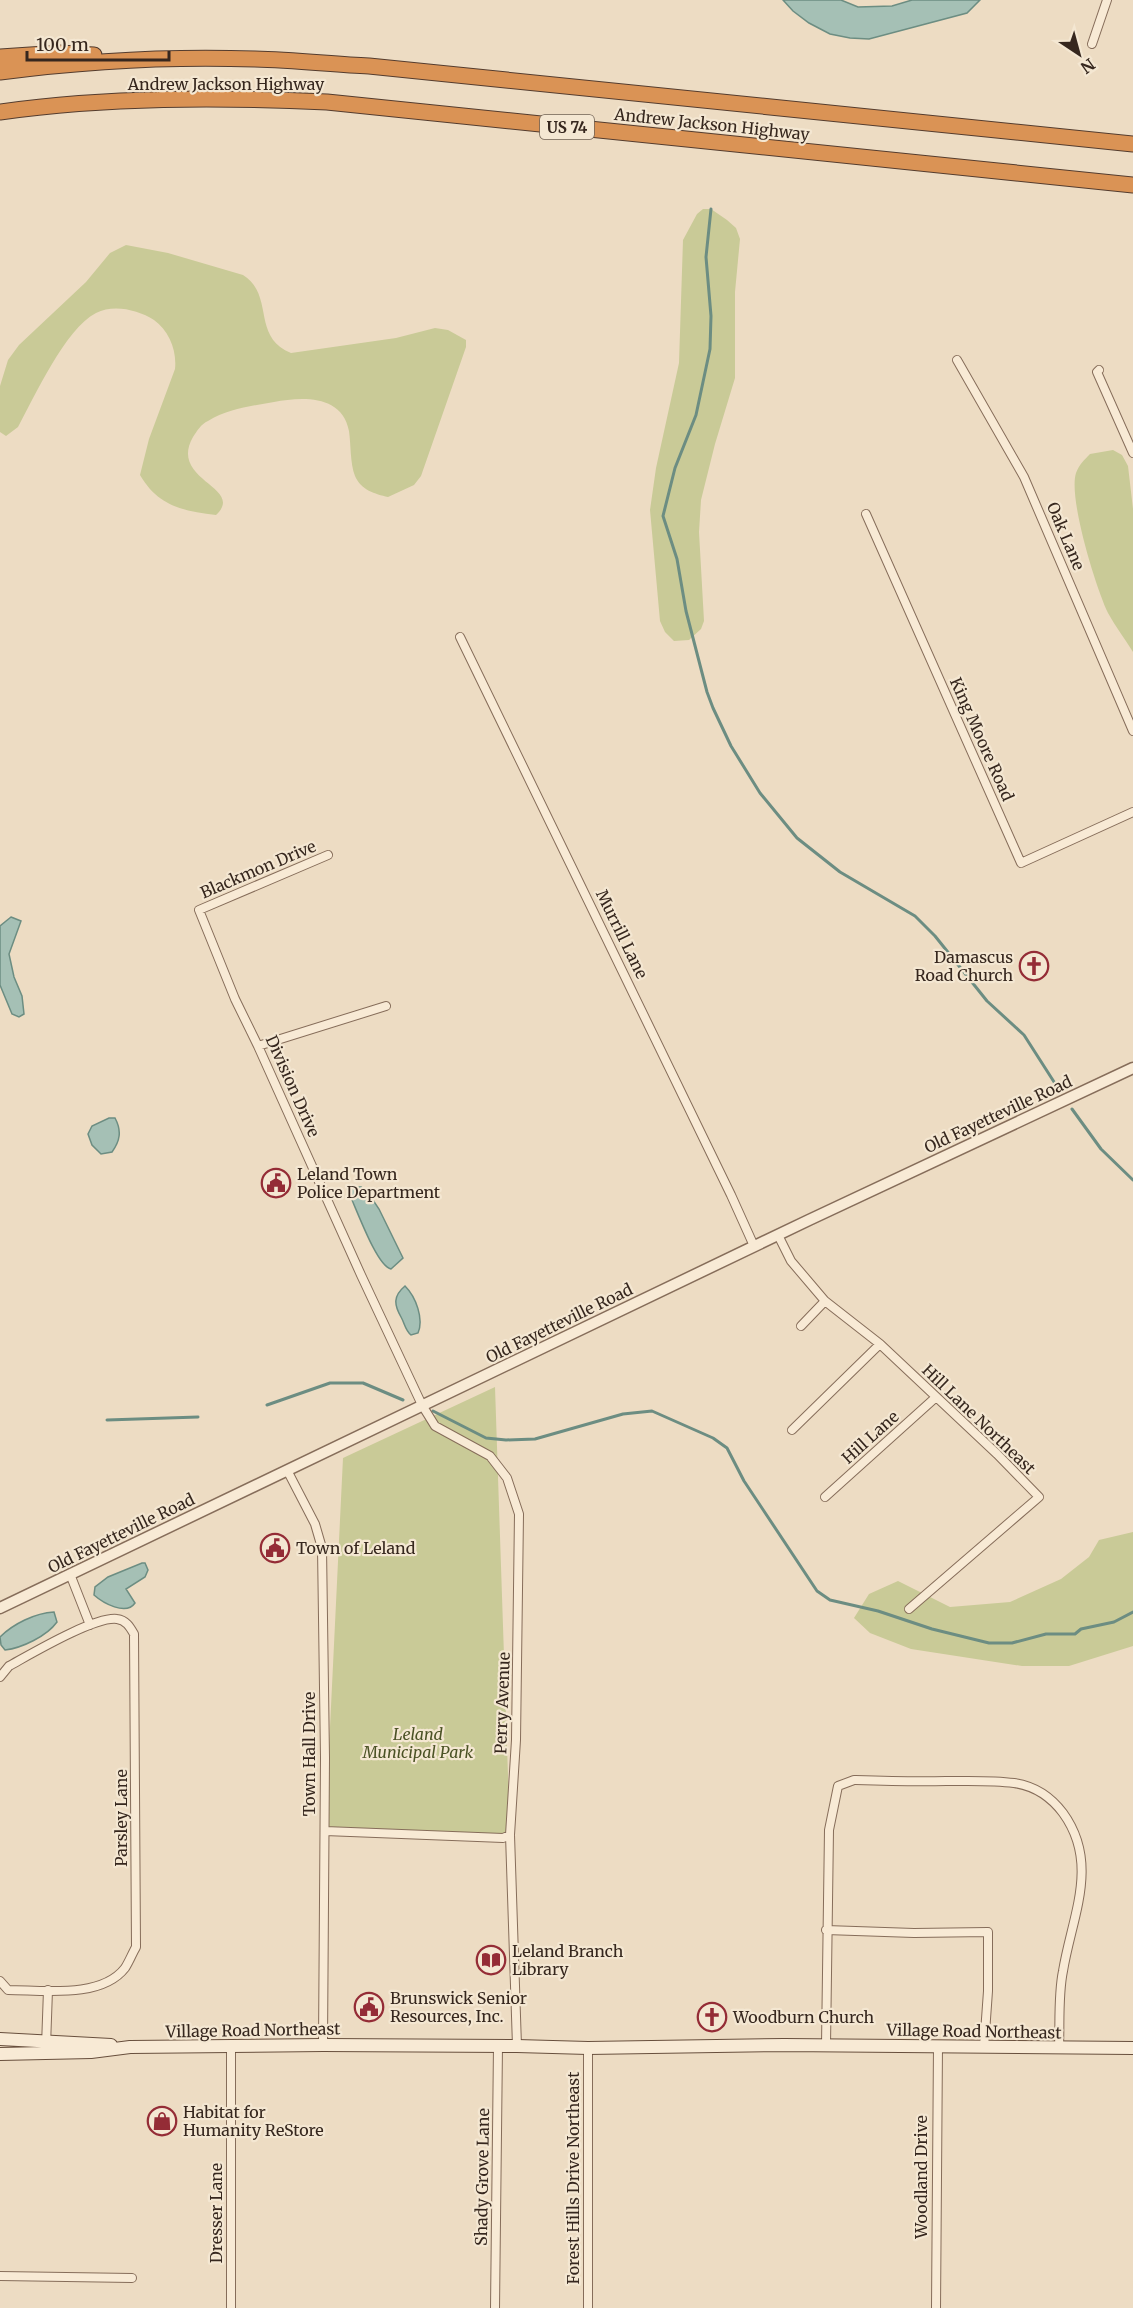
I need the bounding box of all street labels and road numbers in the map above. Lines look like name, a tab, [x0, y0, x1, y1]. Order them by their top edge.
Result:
street label: Andrew Jackson Highway	[127, 74, 325, 94]
street label: Andrew Jackson Highway	[612, 104, 811, 144]
road number: US 74	[540, 115, 594, 139]
street label: Oak Lane	[1043, 499, 1089, 573]
street label: King Moore Road	[946, 674, 1018, 804]
street label: Blackmon Drive	[197, 836, 319, 902]
street label: Murrill Lane	[592, 886, 652, 982]
street label: Division Drive	[262, 1032, 324, 1140]
street label: Old Fayetteville Road	[921, 1071, 1075, 1157]
street label: Old Fayetteville Road	[482, 1279, 636, 1367]
street label: Hill Lane Northeast	[918, 1360, 1040, 1479]
street label: Hill Lane	[837, 1406, 903, 1468]
street label: Old Fayetteville Road	[44, 1489, 198, 1577]
street label: Perry Avenue	[490, 1652, 514, 1754]
street label: Town Hall Drive	[299, 1692, 319, 1816]
street label: Parsley Lane	[111, 1769, 131, 1867]
street label: Village Road Northeast	[164, 2018, 341, 2042]
street label: Village Road Northeast	[885, 2019, 1062, 2043]
street label: Forest Hills Drive Northeast	[563, 2071, 583, 2284]
street label: Shady Grove Lane	[471, 2108, 493, 2246]
street label: Woodland Drive	[911, 2115, 931, 2240]
street label: Dresser Lane	[206, 2163, 226, 2263]

